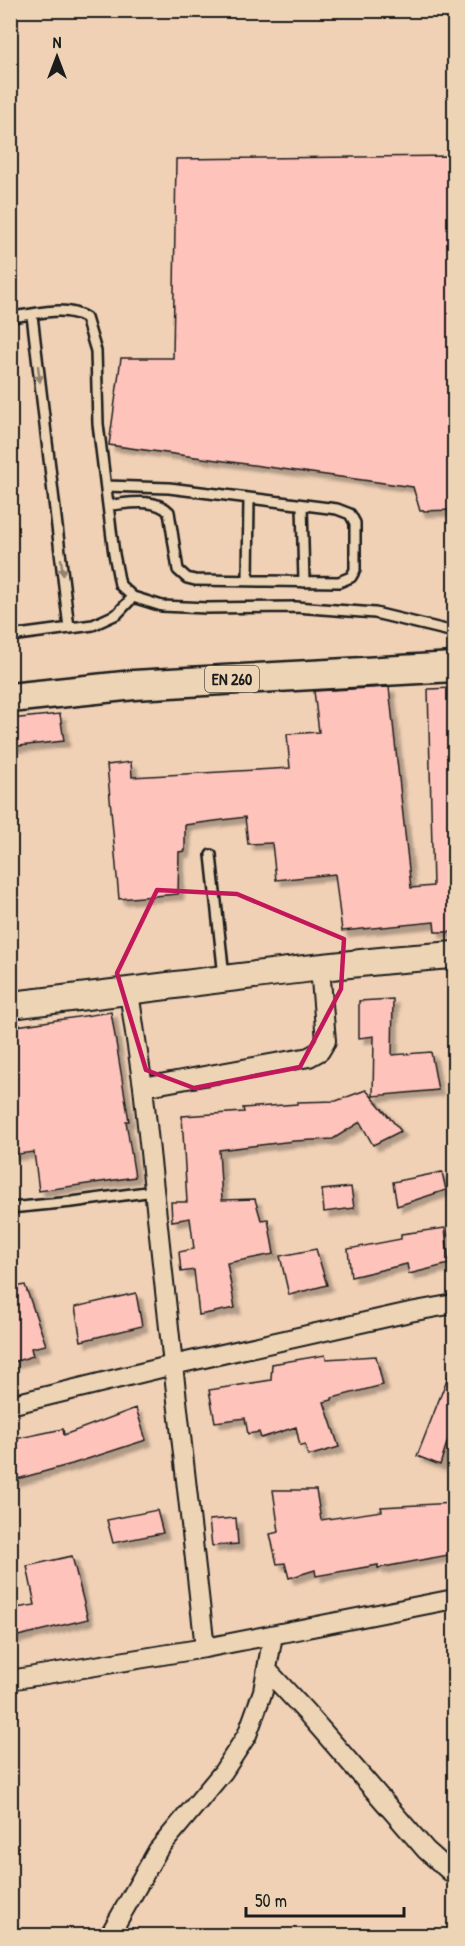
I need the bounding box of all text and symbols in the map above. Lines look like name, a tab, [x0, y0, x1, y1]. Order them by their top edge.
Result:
north arrow	[27, 27, 87, 87]
text: N	[53, 31, 62, 53]
one-way arrow	[35, 364, 44, 383]
one-way arrow	[57, 558, 67, 577]
road number: EN 260	[205, 666, 259, 692]
scale bar	[246, 1880, 404, 1918]
text: 50 m	[255, 1888, 287, 1913]

